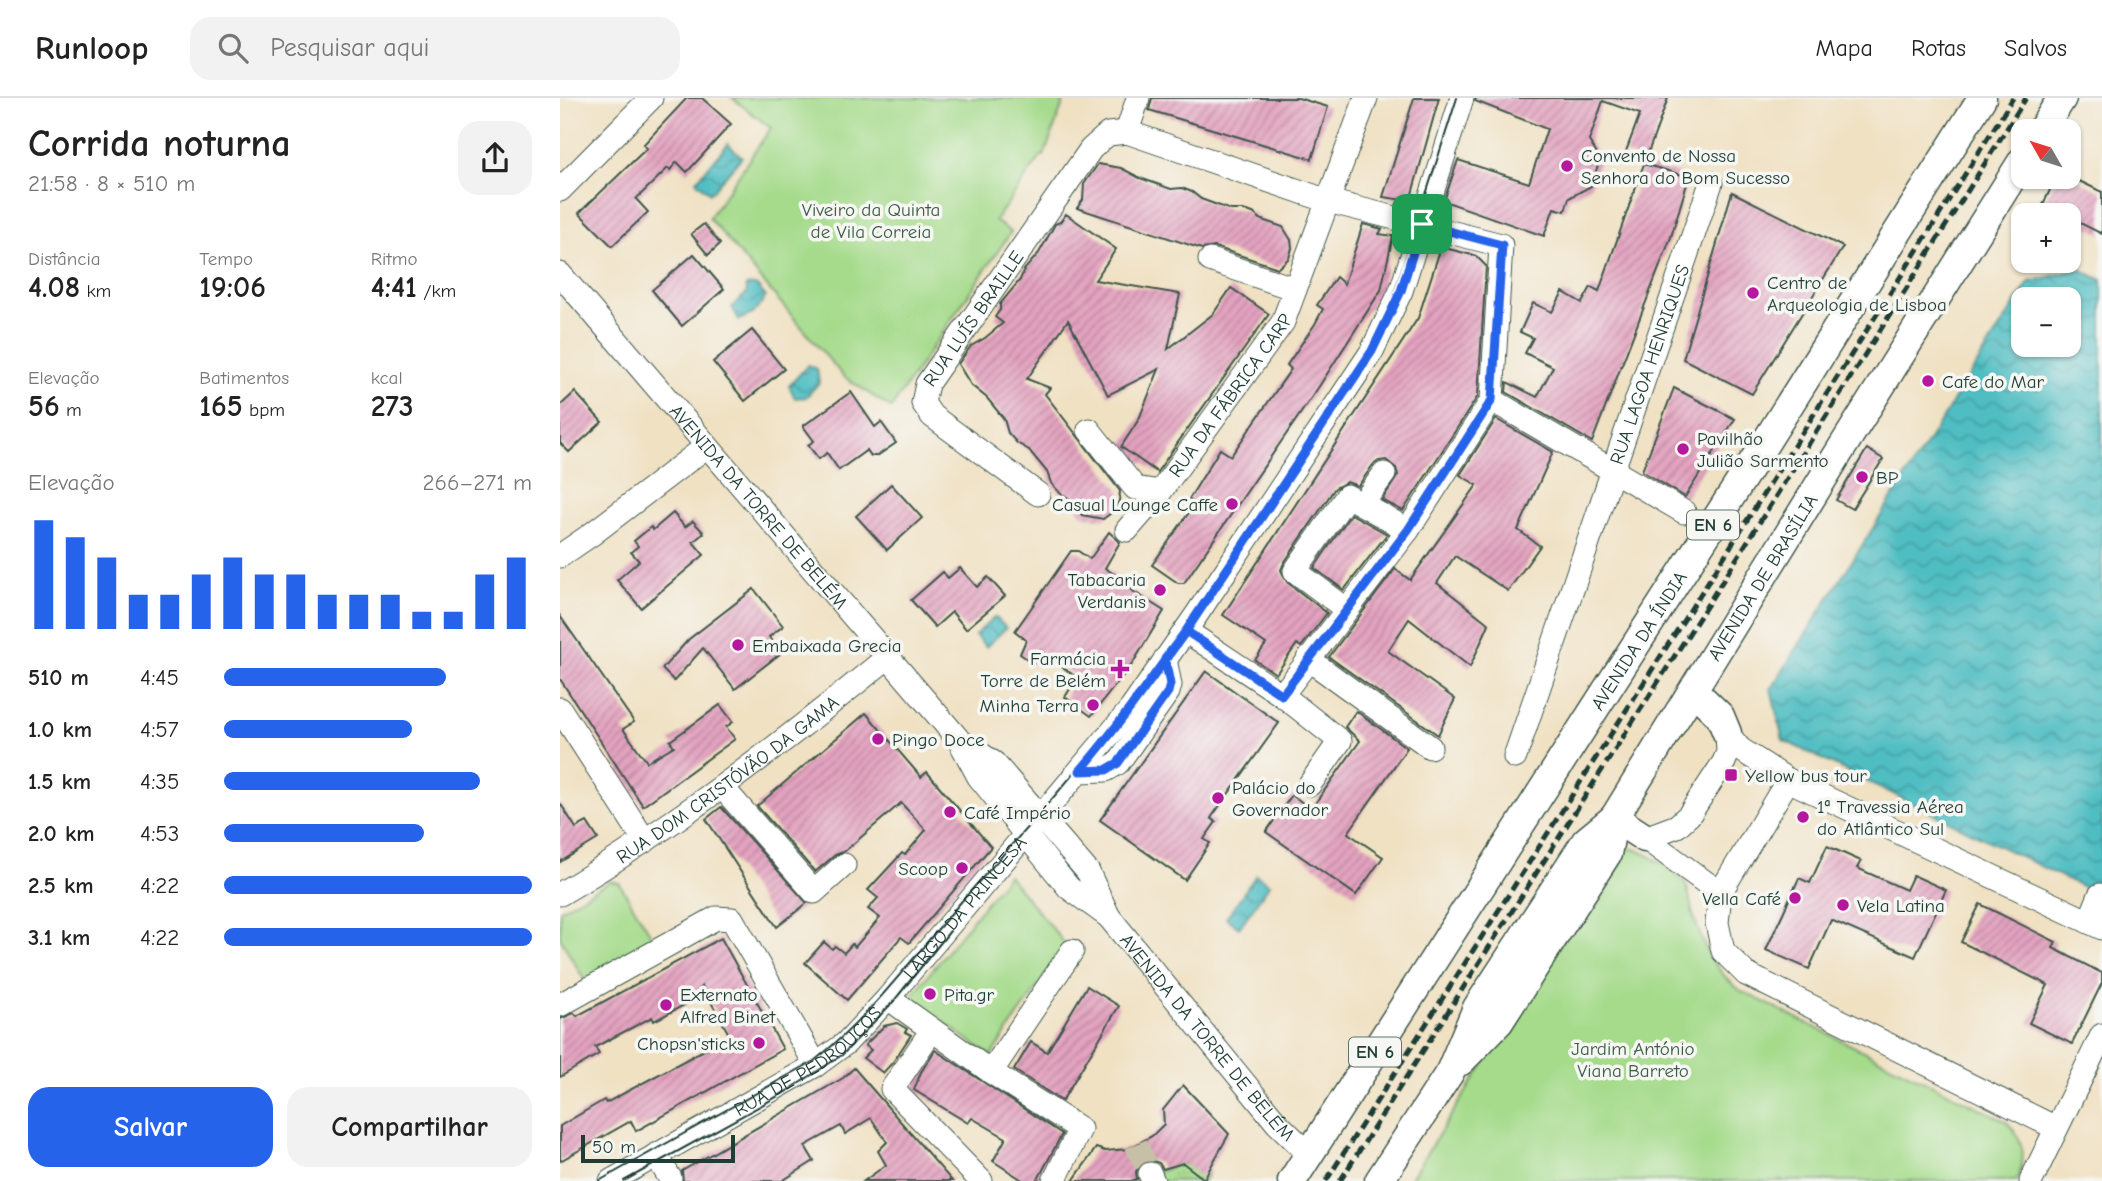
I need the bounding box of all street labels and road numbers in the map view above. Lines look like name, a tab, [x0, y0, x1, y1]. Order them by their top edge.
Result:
street label: RUA LUÍS BRAILLE	[919, 247, 1029, 391]
street label: RUA LAGOA HENRIQUES	[1606, 262, 1694, 467]
street label: RUA DA FÁBRICA CARP	[1164, 311, 1297, 482]
street label: AVENIDA DA TORRE DE BELÉM	[665, 400, 852, 614]
street label: AVENIDA DE BRASÍLIA	[1704, 491, 1823, 665]
road number: EN 6	[1687, 510, 1739, 540]
street label: AVENIDA DA ÍNDIA	[1587, 568, 1692, 715]
street label: RUA DOM CRISTÓVÃO DA GAMA	[612, 691, 843, 868]
street label: LARGO DA PRINCESA	[899, 832, 1032, 984]
street label: AVENIDA DA TORRE DE BELÉM	[1115, 930, 1299, 1146]
street label: RUA DE PEDROUÇOS	[730, 1002, 887, 1121]
road number: EN 6	[1349, 1037, 1401, 1066]

